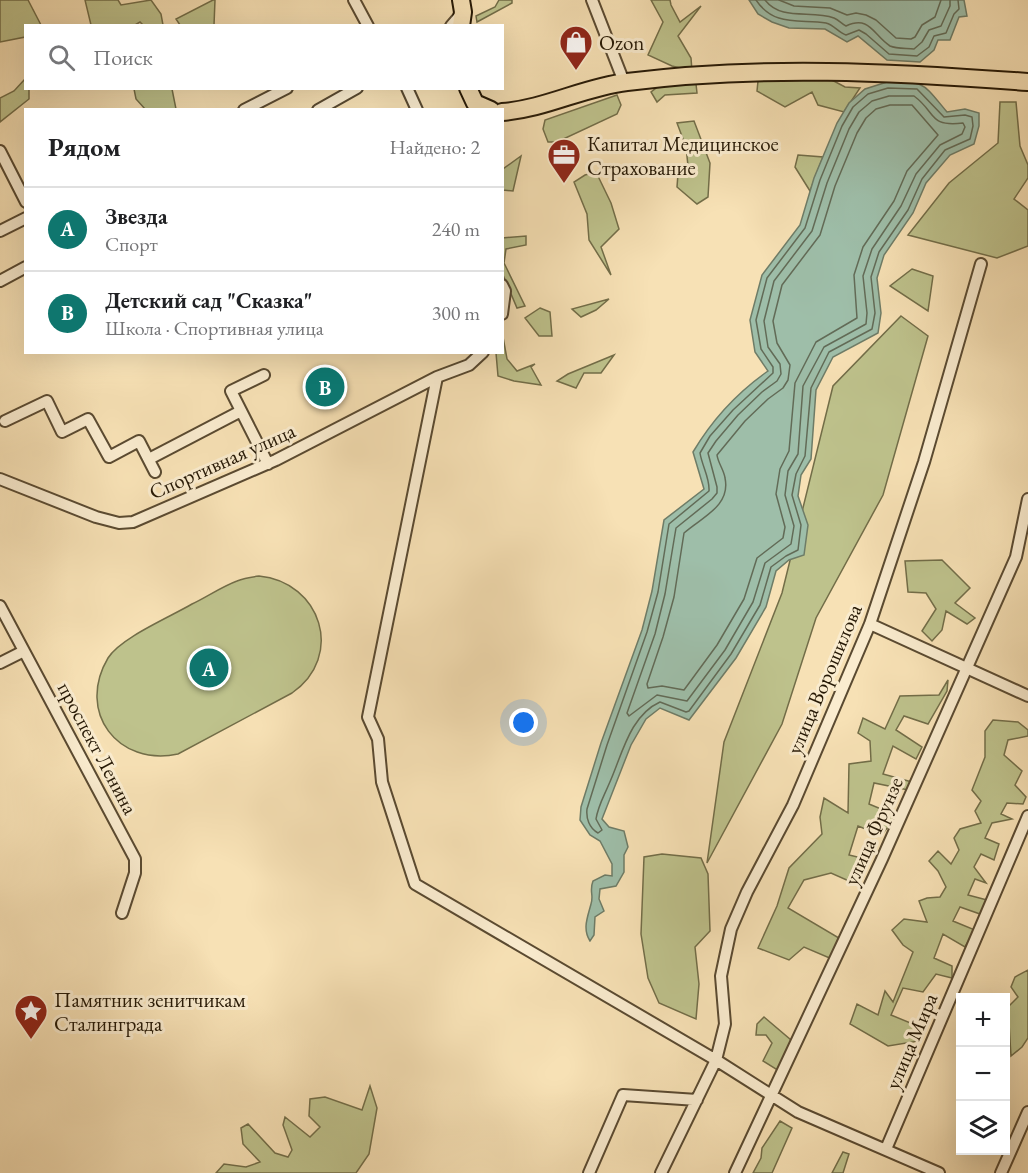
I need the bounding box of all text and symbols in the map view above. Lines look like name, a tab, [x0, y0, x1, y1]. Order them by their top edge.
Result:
search box	[24, 24, 504, 90]
shop icon: Ozon	[558, 24, 594, 71]
place label: Ozon	[599, 29, 644, 56]
icon: search	[45, 41, 78, 74]
text: Поиск	[93, 43, 153, 72]
text: Рядом	[48, 130, 121, 164]
place label: Капитал Медицинское Страхование	[587, 130, 779, 181]
text: Найдено: 2	[389, 134, 480, 160]
office icon: Капитал Медицинское Страхование	[546, 137, 582, 184]
text: Звезда	[105, 202, 168, 231]
text: A	[60, 216, 75, 242]
text: 240 m	[432, 216, 480, 242]
text: Спорт	[105, 231, 158, 257]
text: Детский сад "Сказка"	[105, 286, 313, 315]
text: B	[61, 300, 74, 326]
text: 300 m	[432, 300, 480, 326]
text: Школа · Спортивная улица	[105, 315, 324, 341]
pin: B	[306, 364, 344, 410]
street label: Спортивная улица	[145, 416, 300, 505]
street label: улица Ворошилова	[780, 599, 868, 758]
pin: A	[190, 646, 228, 690]
street label: проспект Ленина	[52, 677, 145, 819]
your location	[509, 708, 538, 737]
street label: улица Фрунзе	[837, 773, 909, 889]
place label: Памятник зенитчикам Сталинграда	[54, 986, 246, 1037]
street label: улица Мира	[879, 988, 944, 1093]
place icon: Памятник зенитчикам Сталинграда	[13, 993, 49, 1040]
map controls	[956, 993, 1010, 1155]
button: +	[956, 993, 1010, 1047]
button: −	[956, 1047, 1010, 1101]
button: layers	[956, 1101, 1010, 1155]

